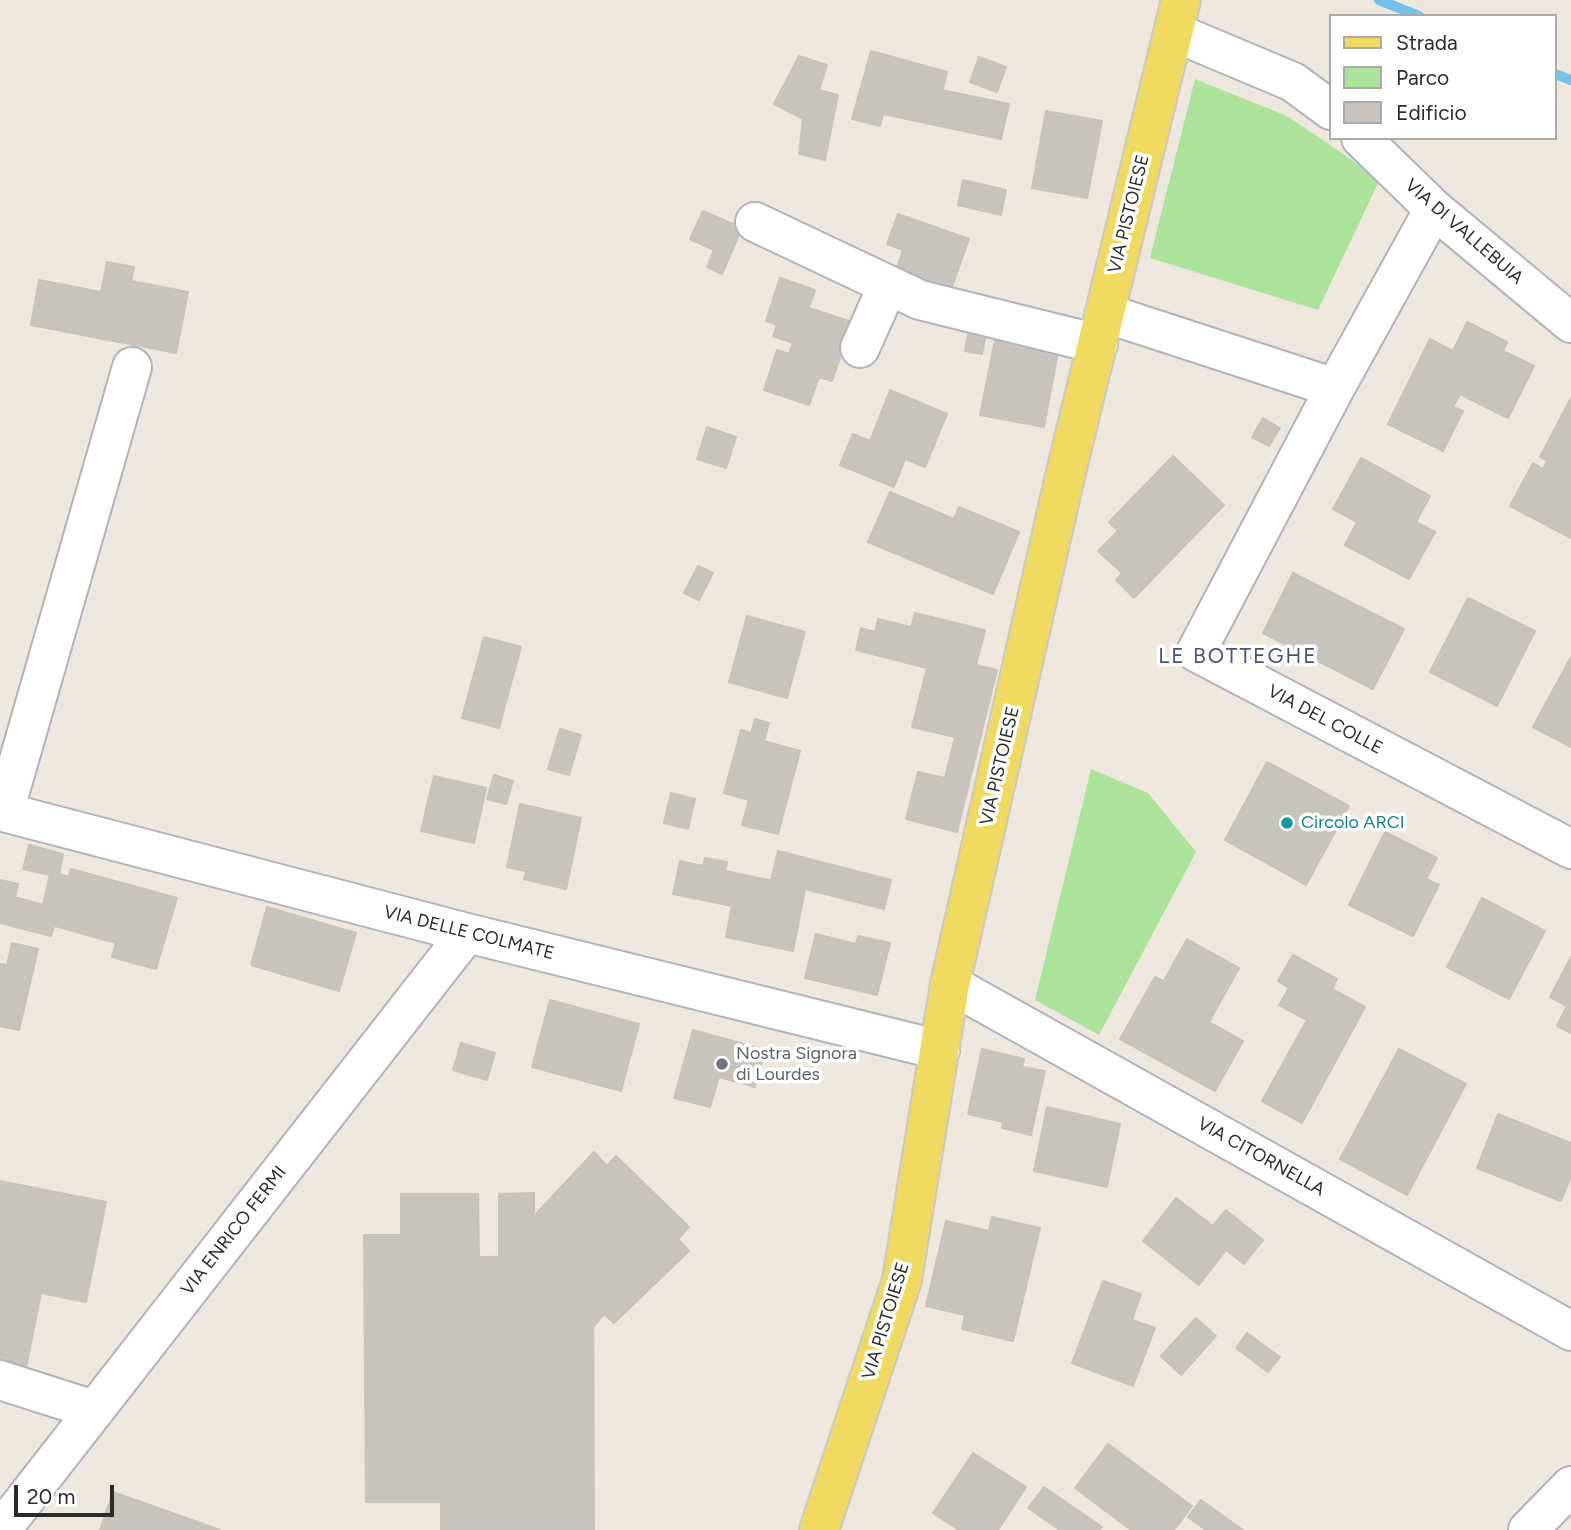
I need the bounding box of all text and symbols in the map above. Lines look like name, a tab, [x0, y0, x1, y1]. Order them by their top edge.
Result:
legend	[1330, 14, 1557, 140]
text: Strada	[1396, 30, 1458, 55]
text: Parco	[1396, 65, 1449, 90]
text: Edificio	[1396, 100, 1467, 125]
street label: VIA PISTOIESE	[1104, 152, 1154, 276]
street label: VIA DI VALLEBUIA	[1400, 175, 1528, 289]
district label: LE BOTTEGHE	[1160, 644, 1316, 670]
street label: VIA DEL COLLE	[1264, 681, 1386, 759]
street label: VIA PISTOIESE	[976, 704, 1024, 828]
place label: Circolo ARCI	[1301, 812, 1405, 834]
marker: Circolo ARCI	[1279, 815, 1295, 831]
street label: VIA DELLE COLMATE	[382, 901, 556, 965]
place label: Nostra Signora di Lourdes	[736, 1043, 857, 1086]
marker: Nostra Signora di Lourdes	[714, 1056, 730, 1072]
street label: VIA CITORNELLA	[1193, 1113, 1329, 1201]
street label: VIA ENRICO FERMI	[177, 1162, 291, 1300]
street label: VIA PISTOIESE	[858, 1260, 914, 1382]
scale bar	[18, 1470, 117, 1514]
text: 20 m	[27, 1484, 75, 1509]

